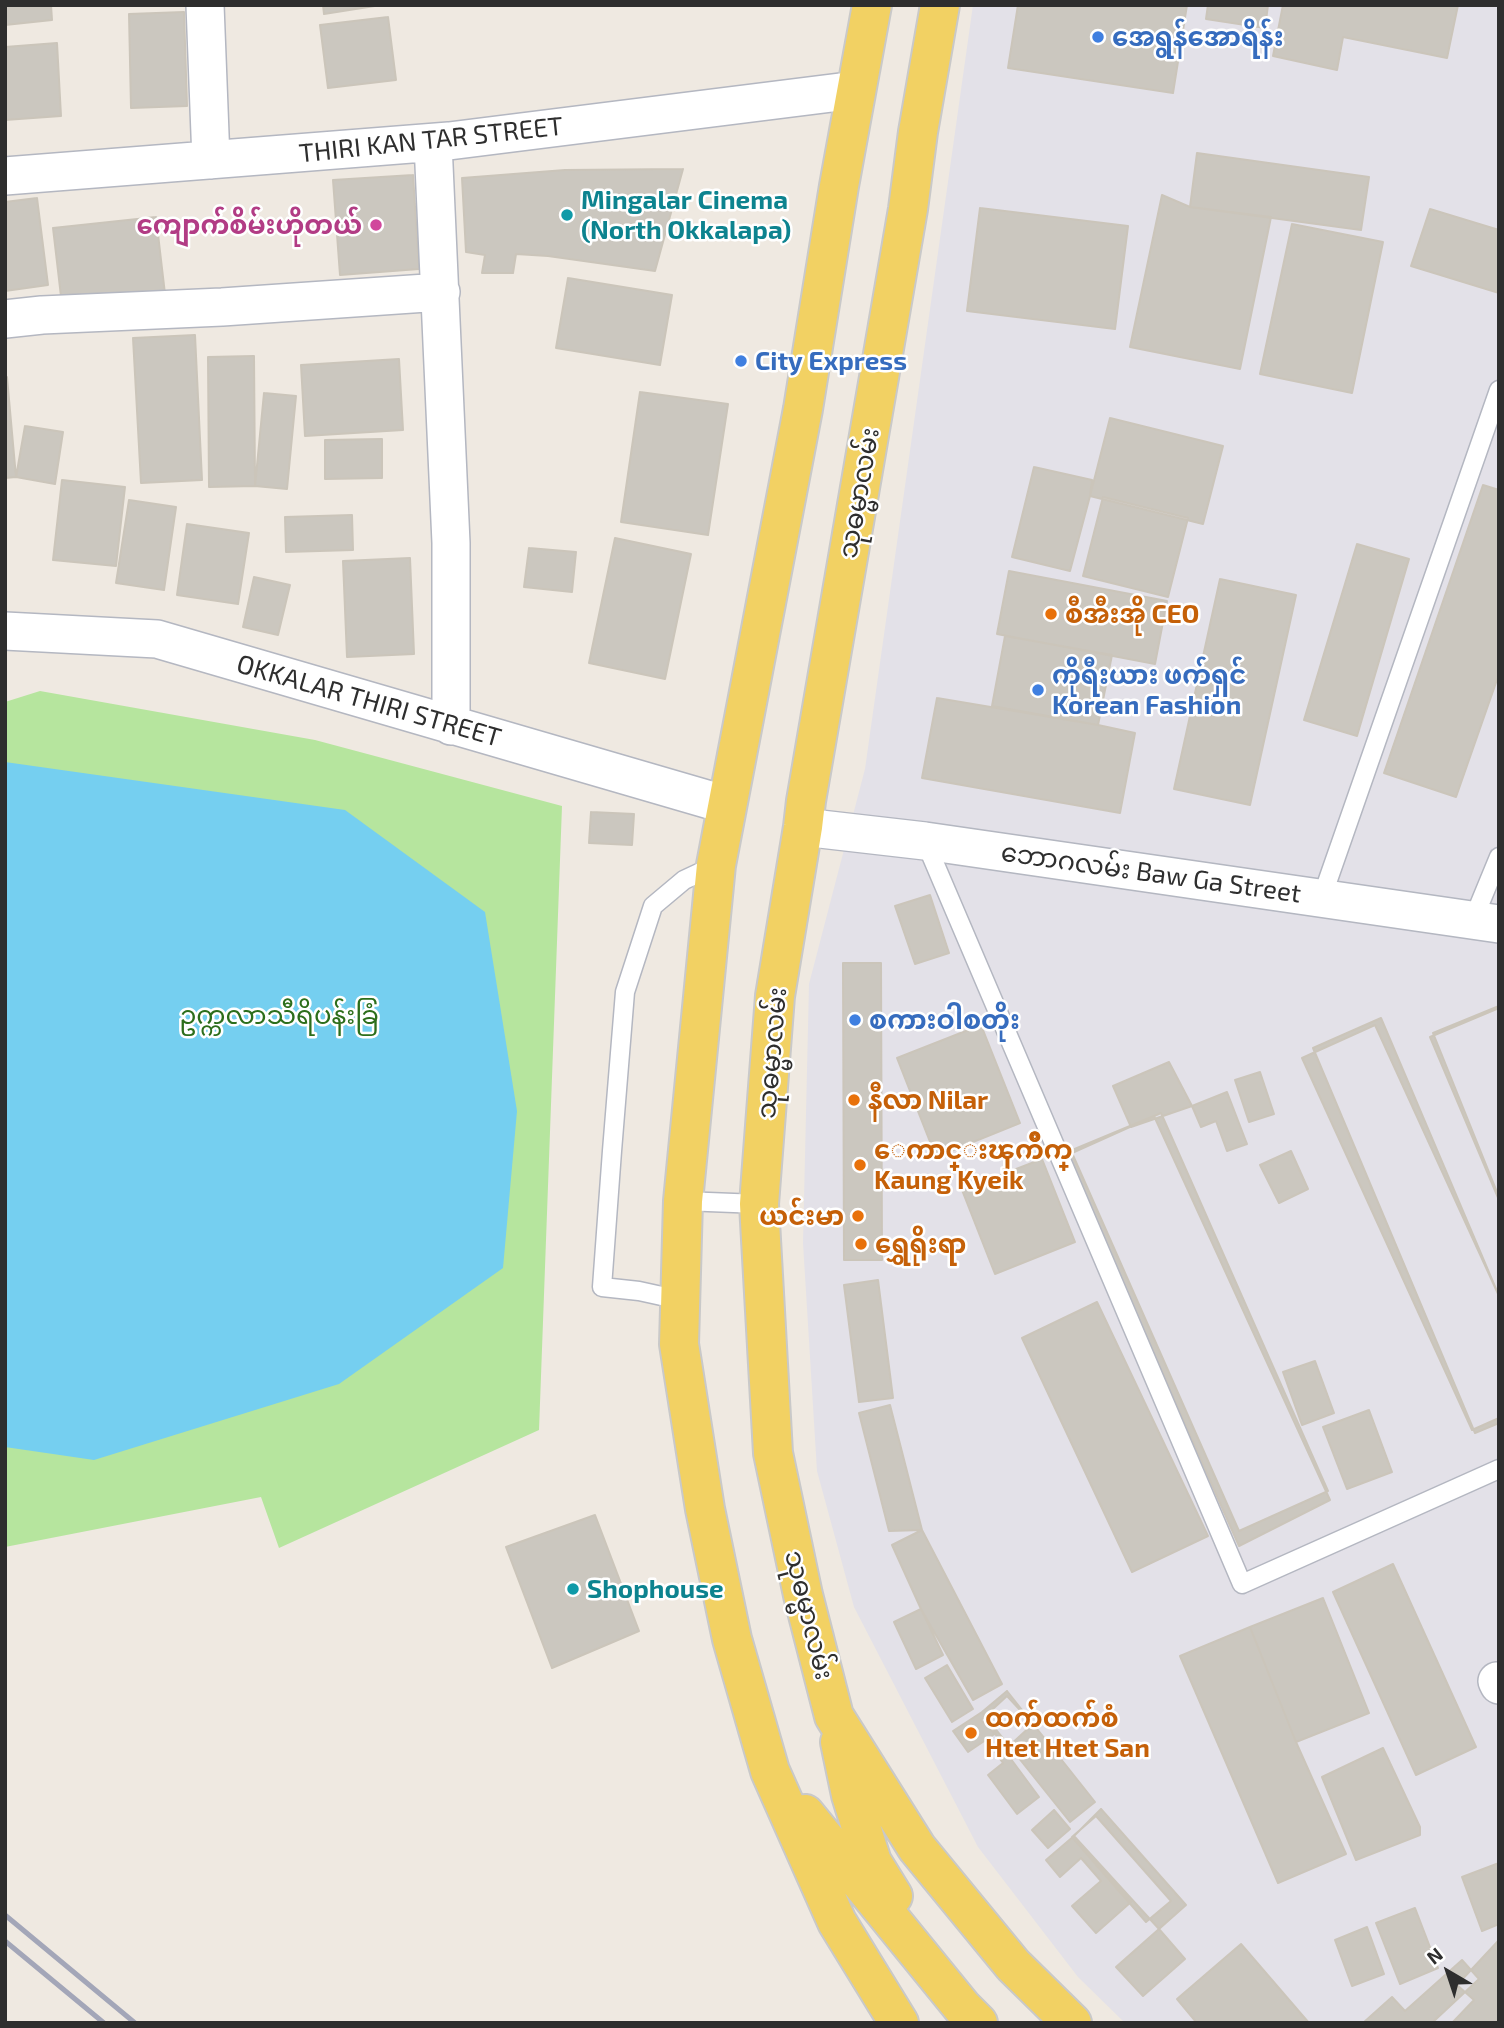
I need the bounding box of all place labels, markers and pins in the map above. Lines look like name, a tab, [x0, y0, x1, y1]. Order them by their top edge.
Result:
place label: အေရွန်အောရိန်း	[1112, 21, 1284, 53]
marker: အေရွန်အောရိန်း	[1090, 29, 1106, 45]
place label: Mingalar Cinema (North Okkalapa)	[581, 184, 791, 246]
marker: Mingalar Cinema (North Okkalapa)	[559, 207, 575, 223]
place label: ကျောက်စိမ်းဟိုတယ်	[136, 209, 362, 241]
marker: ကျောက်စိမ်းဟိုတယ်	[368, 217, 384, 233]
place label: City Express	[755, 345, 907, 377]
marker: City Express	[733, 353, 749, 369]
place label: စီအီးအို CEO	[1065, 598, 1199, 630]
marker: စီအီးအို CEO	[1043, 606, 1059, 622]
place label: ကိုရီးယား ဖက်ရှင် Korean Fashion	[1052, 659, 1246, 720]
marker: ကိုရီးယား ဖက်ရှင် Korean Fashion	[1030, 682, 1046, 698]
place label: စကားဝါစတိုး	[869, 1004, 1020, 1036]
marker: စကားဝါစတိုး	[847, 1012, 863, 1028]
place label: နီလာ Nilar	[868, 1084, 988, 1116]
marker: နီလာ Nilar	[846, 1092, 862, 1108]
place label: ေကာင္းၾကိဳက္ Kaung Kyeik	[874, 1134, 1073, 1196]
marker: ေကာင္းၾကိဳက္ Kaung Kyeik	[852, 1157, 868, 1173]
place label: ယင်းမာ	[759, 1200, 844, 1232]
marker: ယင်းမာ	[850, 1208, 866, 1224]
place label: ရွှေရိုးရာ	[875, 1228, 966, 1260]
marker: ရွှေရိုးရာ	[853, 1236, 869, 1252]
place label: Shophouse	[587, 1573, 724, 1605]
marker: Shophouse	[565, 1581, 581, 1597]
place label: ထက်ထက်စံ Htet Htet San	[985, 1702, 1150, 1764]
marker: ထက်ထက်စံ Htet Htet San	[963, 1725, 979, 1741]

